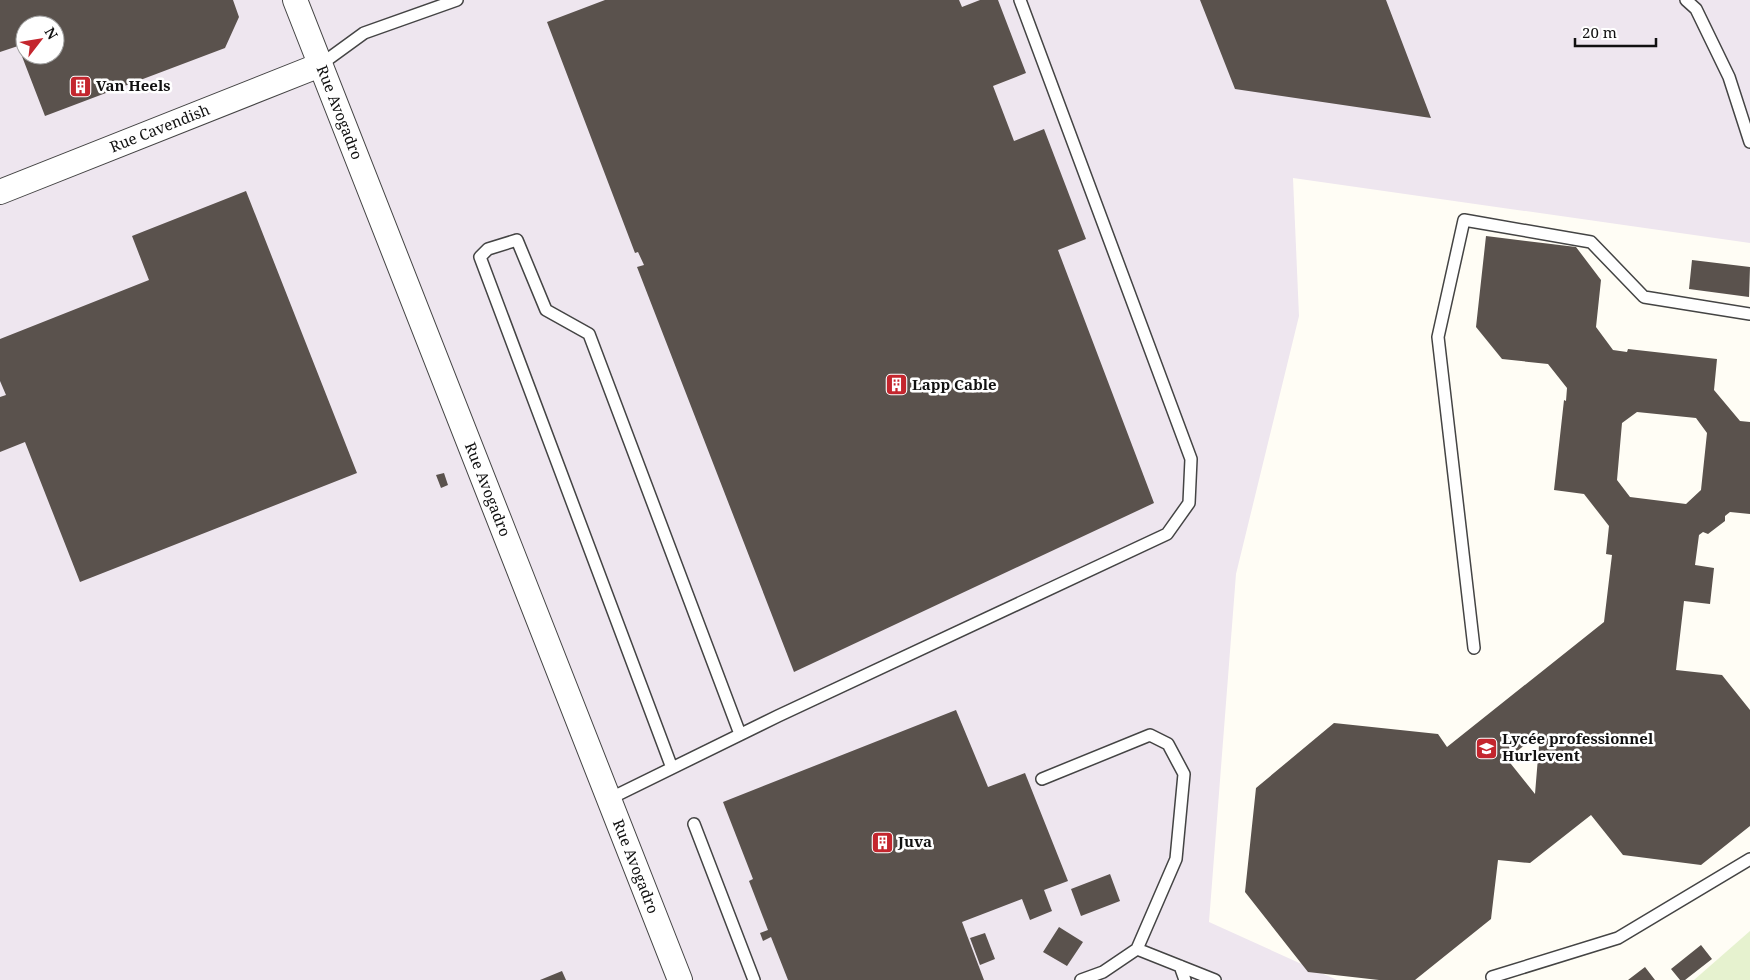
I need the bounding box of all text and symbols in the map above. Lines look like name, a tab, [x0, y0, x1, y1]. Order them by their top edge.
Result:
north arrow	[15, 15, 65, 65]
scale bar	[1575, 15, 1656, 47]
text: 20 m	[1582, 22, 1617, 42]
text: N	[41, 23, 63, 43]
street label: Rue Avogadro	[313, 62, 368, 162]
building icon: Van Heels	[68, 74, 92, 98]
place label: Van Heels	[96, 75, 170, 95]
street label: Rue Cavendish	[107, 99, 213, 156]
building icon: Lapp Cable	[884, 373, 908, 397]
place label: Lapp Cable	[912, 374, 997, 394]
street label: Rue Avogadro	[461, 439, 516, 539]
place label: Lycée professionnel Hurlevent	[1502, 728, 1654, 765]
school or university icon: Lycée professionnel Hurlevent	[1474, 736, 1498, 760]
street label: Rue Avogadro	[609, 816, 664, 916]
building icon: Juva	[870, 830, 894, 854]
place label: Juva	[897, 831, 932, 851]

